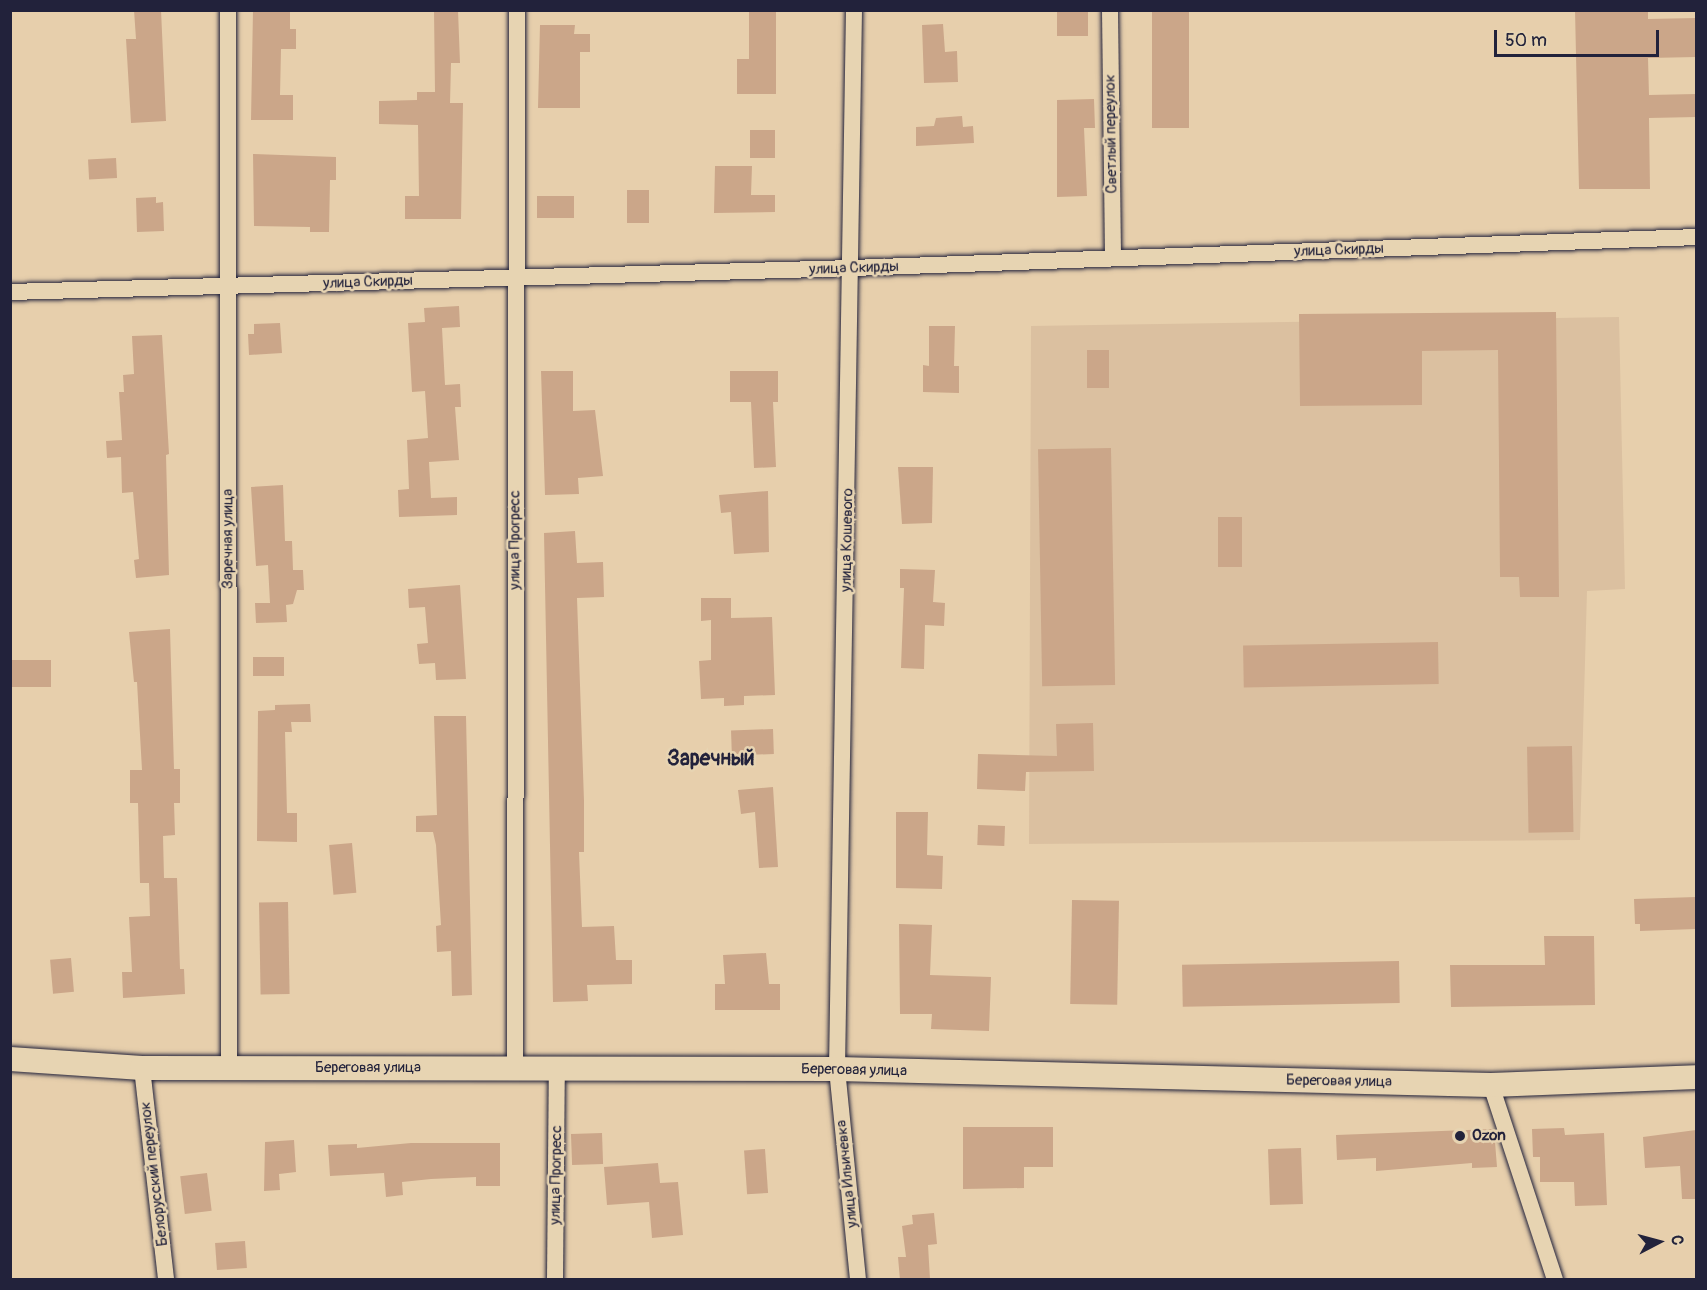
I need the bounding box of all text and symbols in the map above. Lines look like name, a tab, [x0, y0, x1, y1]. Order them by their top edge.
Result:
scale bar	[1497, 18, 1662, 56]
text: 50 m	[1505, 29, 1547, 52]
street label: Светлый переулок	[1101, 74, 1121, 194]
street label: улица Скирды	[1294, 239, 1384, 261]
street label: улица Скирды	[809, 257, 899, 279]
street label: улица Скирды	[323, 271, 413, 293]
street label: улица Кошевого	[837, 488, 857, 592]
street label: Заречная улица	[219, 489, 237, 589]
street label: улица Прогресс	[506, 490, 524, 590]
district label: Заречный	[667, 746, 755, 772]
street label: Береговая улица	[315, 1059, 421, 1077]
street label: Береговая улица	[801, 1060, 907, 1080]
street label: Береговая улица	[1286, 1071, 1392, 1091]
street label: Белорусский переулок	[136, 1101, 172, 1247]
street label: улица Ильичевка	[832, 1119, 862, 1229]
street label: улица Прогресс	[546, 1125, 566, 1225]
place label: Ozon	[1472, 1127, 1506, 1145]
marker: Ozon	[1453, 1129, 1467, 1143]
north arrow	[1629, 1212, 1689, 1272]
text: С	[1666, 1234, 1687, 1246]

